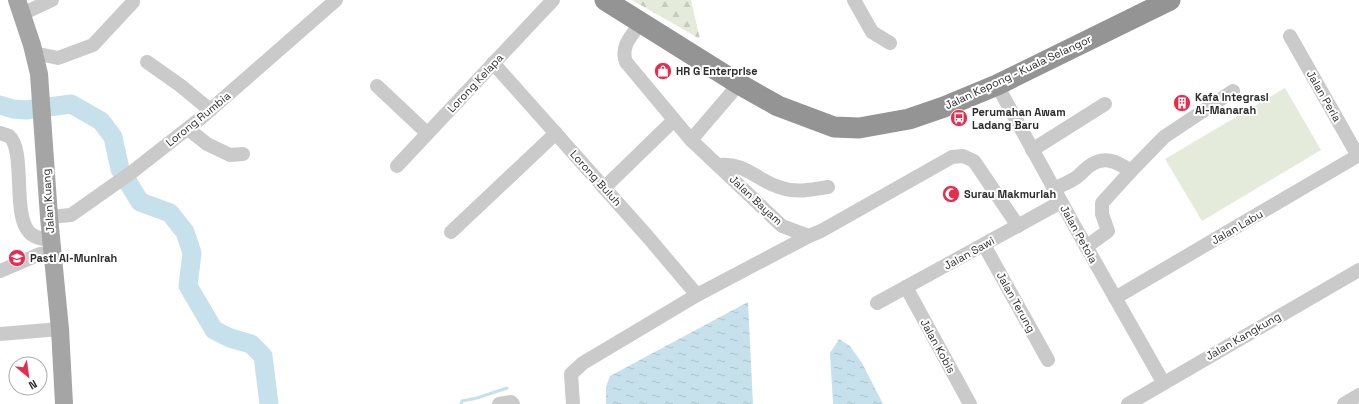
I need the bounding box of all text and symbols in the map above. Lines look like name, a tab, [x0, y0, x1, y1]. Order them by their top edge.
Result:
street label: Jalan Kepong - Kuala Selangor	[942, 32, 1094, 112]
street label: Lorong Kelapa	[444, 50, 506, 115]
shop icon: HR G Enterprise	[653, 61, 673, 81]
place label: HR G Enterprise	[676, 64, 758, 78]
street label: Jalan Peria	[1304, 68, 1345, 125]
street label: Lorong Rumbia	[163, 88, 234, 149]
place label: Kafa Integrasi Al-Manarah	[1195, 90, 1269, 117]
building icon: Kafa Integrasi Al-Manarah	[1172, 93, 1192, 113]
place label: Perumahan Awam Ladang Baru	[972, 105, 1066, 132]
bus stop icon: Perumahan Awam Ladang Baru	[949, 108, 969, 128]
street label: Lorong Buluh	[567, 147, 625, 209]
street label: Jalan Kuang	[39, 168, 57, 234]
street label: Jalan Bayam	[727, 172, 785, 228]
mosque icon: Surau Makmuriah	[941, 184, 961, 204]
place label: Surau Makmuriah	[964, 187, 1056, 201]
street label: Jalan Petola	[1057, 202, 1101, 266]
street label: Jalan Labu	[1209, 207, 1265, 247]
street label: Jalan Sawi	[941, 233, 997, 273]
school or university icon: Pasti Al-Munirah	[7, 248, 27, 268]
place label: Pasti Al-Munirah	[30, 251, 118, 265]
street label: Jalan Terung	[994, 269, 1038, 335]
street label: Jalan Kangkung	[1203, 309, 1283, 363]
street label: Jalan Kobis	[917, 316, 959, 376]
north arrow	[8, 356, 48, 396]
text: N	[26, 377, 39, 393]

